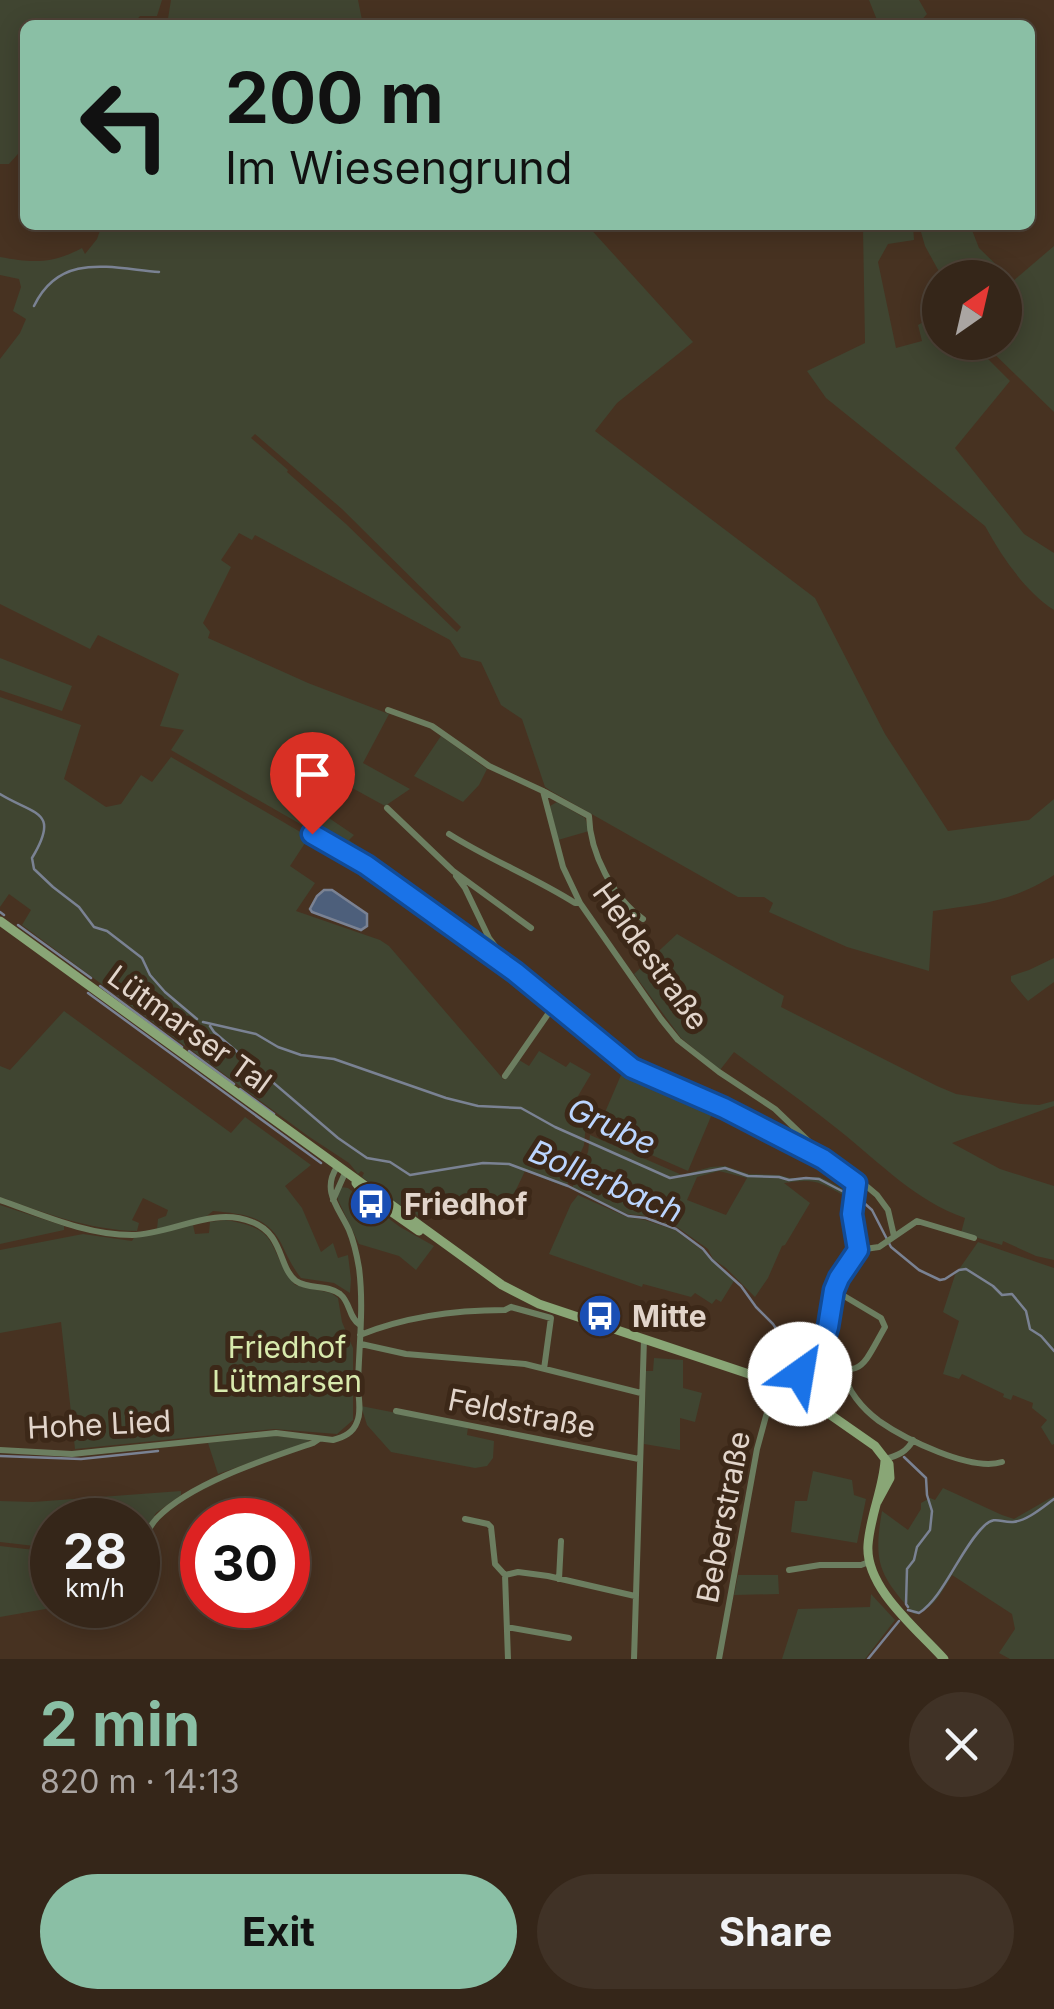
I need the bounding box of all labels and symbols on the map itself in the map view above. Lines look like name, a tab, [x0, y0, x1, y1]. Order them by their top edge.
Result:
north arrow	[922, 260, 1022, 360]
pin	[270, 732, 355, 835]
street label: Heidestraße	[586, 876, 716, 1036]
street label: Lütmarser Tal	[101, 958, 279, 1100]
water label: Grube	[562, 1089, 662, 1163]
water label: Bollerbach	[523, 1131, 689, 1231]
bus stop icon: Friedhof	[348, 1181, 394, 1227]
place label: Friedhof	[404, 1186, 527, 1222]
bus stop icon: Mitte	[577, 1293, 623, 1339]
place label: Mitte	[632, 1298, 707, 1334]
position arrow	[748, 1322, 852, 1426]
park label: Friedhof Lütmarsen	[212, 1329, 362, 1399]
street label: Feldstraße	[445, 1381, 599, 1445]
street label: Hohe Lied	[26, 1402, 172, 1446]
street label: Beberstraße	[689, 1428, 757, 1606]
speed limit sign: 30	[180, 1498, 310, 1628]

